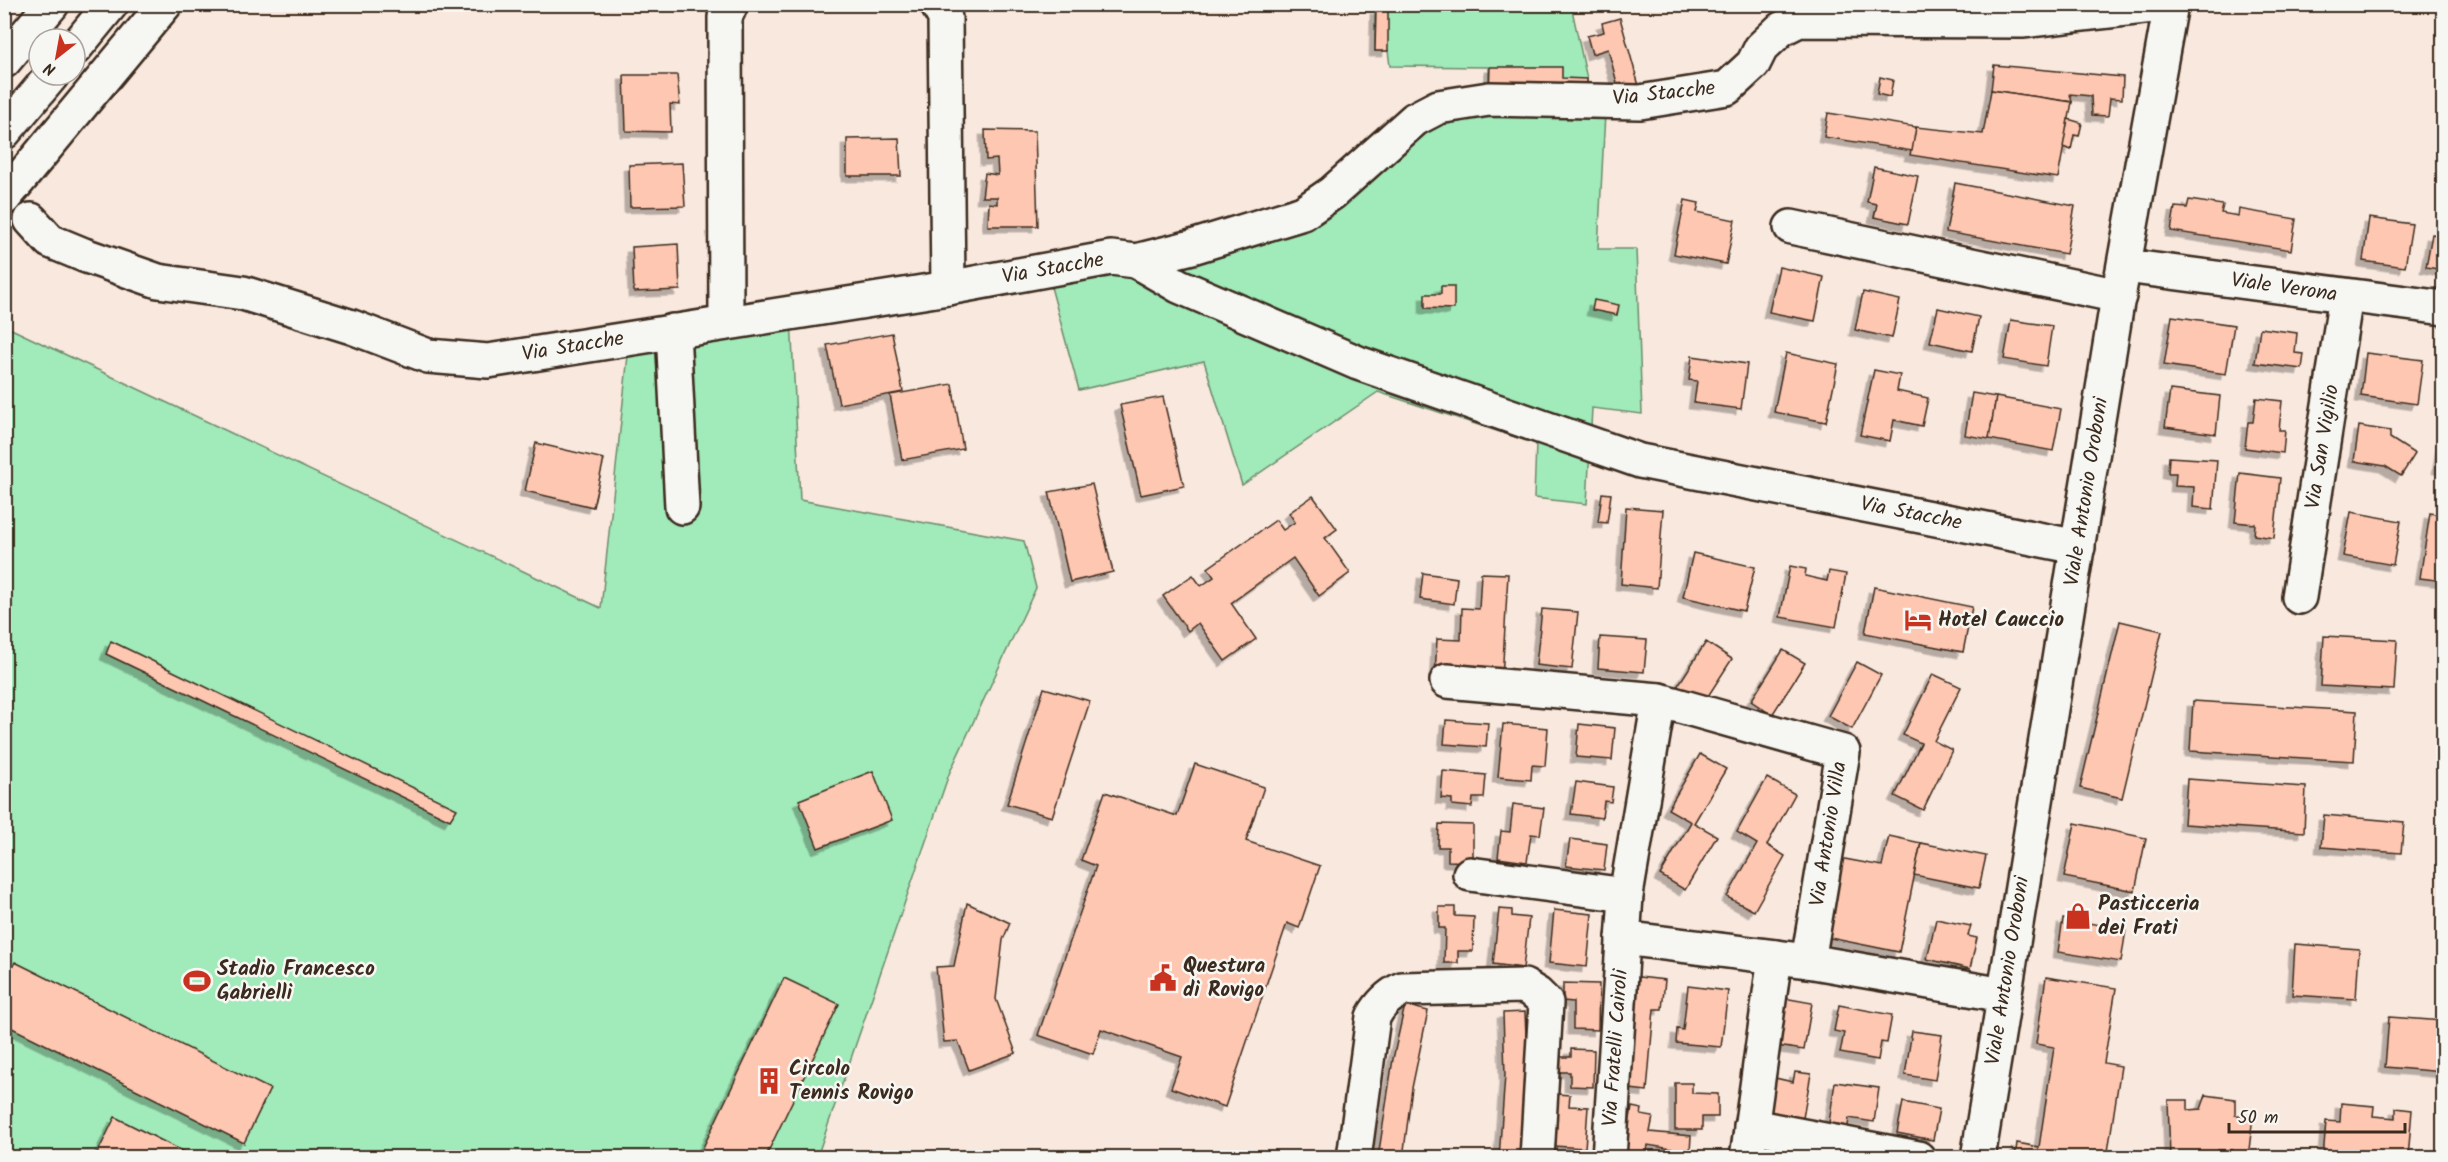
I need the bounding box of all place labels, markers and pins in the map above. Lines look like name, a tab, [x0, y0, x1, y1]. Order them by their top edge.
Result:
place label: Hotel Cauccio	[1938, 604, 2065, 637]
hotel icon: Hotel Cauccio	[1903, 605, 1933, 635]
place label: Pasticceria dei Frati	[2098, 888, 2200, 945]
shop icon: Pasticceria dei Frati	[2063, 901, 2093, 931]
place label: Questura di Rovigo	[1183, 950, 1265, 1007]
place label: Stadio Francesco Gabrielli	[217, 953, 375, 1010]
public building icon: Questura di Rovigo	[1148, 963, 1178, 993]
sports icon: Stadio Francesco Gabrielli	[182, 966, 212, 996]
place label: Circolo Tennis Rovigo	[789, 1053, 914, 1110]
building icon: Circolo Tennis Rovigo	[754, 1066, 784, 1096]

